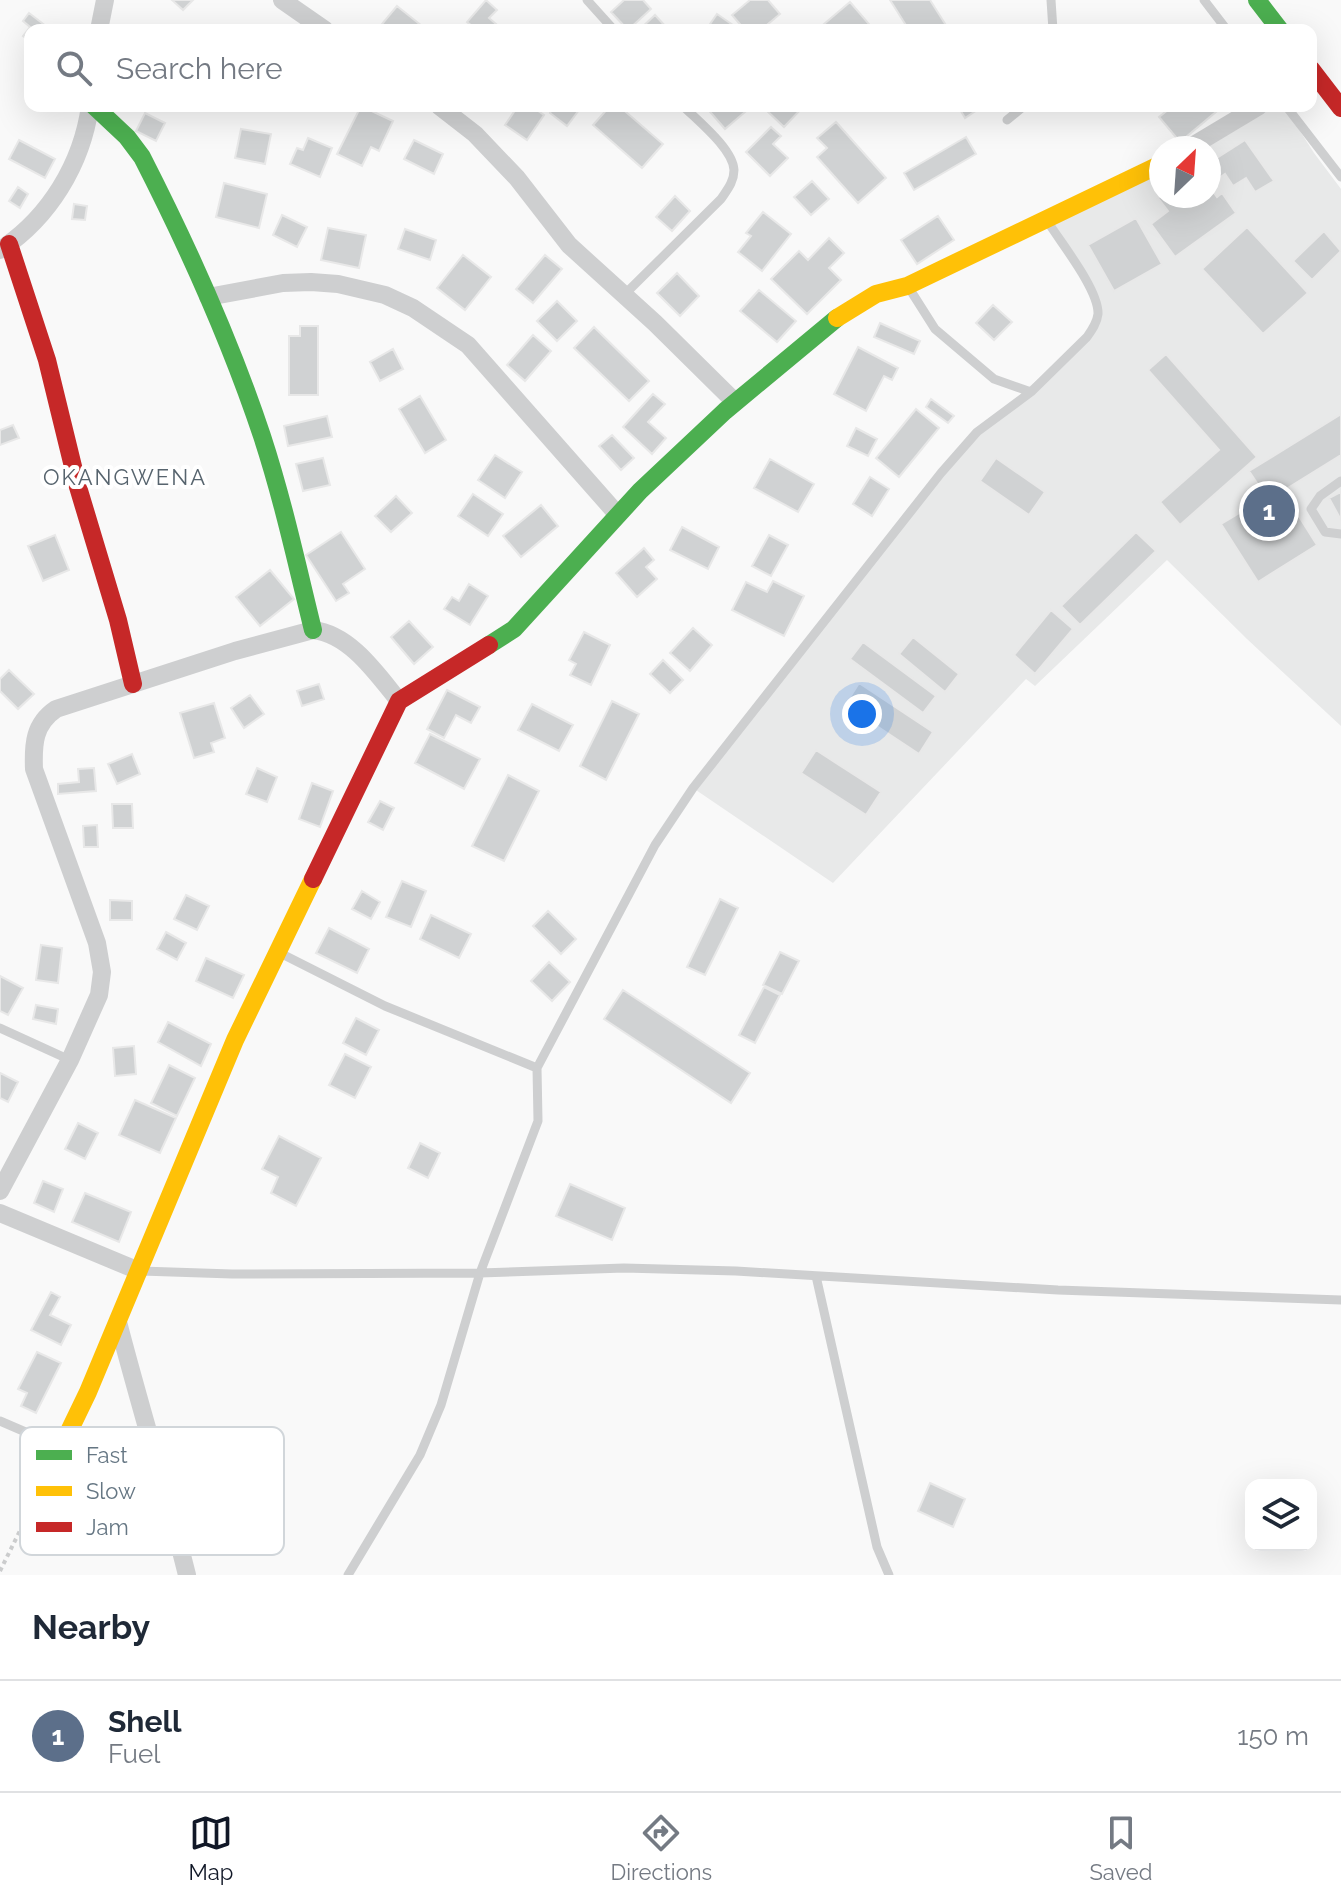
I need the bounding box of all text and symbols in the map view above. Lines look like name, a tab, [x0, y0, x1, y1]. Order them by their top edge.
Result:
search box	[24, 24, 1317, 112]
icon: search	[52, 46, 96, 90]
text: Search here	[116, 51, 283, 86]
north arrow	[1149, 136, 1221, 208]
district label: OKANGWENA	[43, 464, 207, 490]
pin: 1	[1243, 481, 1295, 541]
your location	[842, 694, 882, 734]
legend	[20, 1427, 284, 1555]
text: Fast	[86, 1442, 128, 1468]
text: Slow	[86, 1478, 136, 1504]
map controls	[1245, 1479, 1317, 1551]
button: layers	[1245, 1479, 1317, 1551]
text: Jam	[86, 1514, 129, 1540]
text: Nearby	[32, 1607, 150, 1647]
text: Shell	[108, 1704, 181, 1739]
text: 1	[52, 1721, 64, 1751]
text: 150 m	[1237, 1721, 1309, 1751]
text: Fuel	[108, 1739, 160, 1769]
tab: Map	[189, 1811, 233, 1885]
tab: Directions	[611, 1811, 712, 1885]
tab: Saved	[1089, 1811, 1152, 1885]

